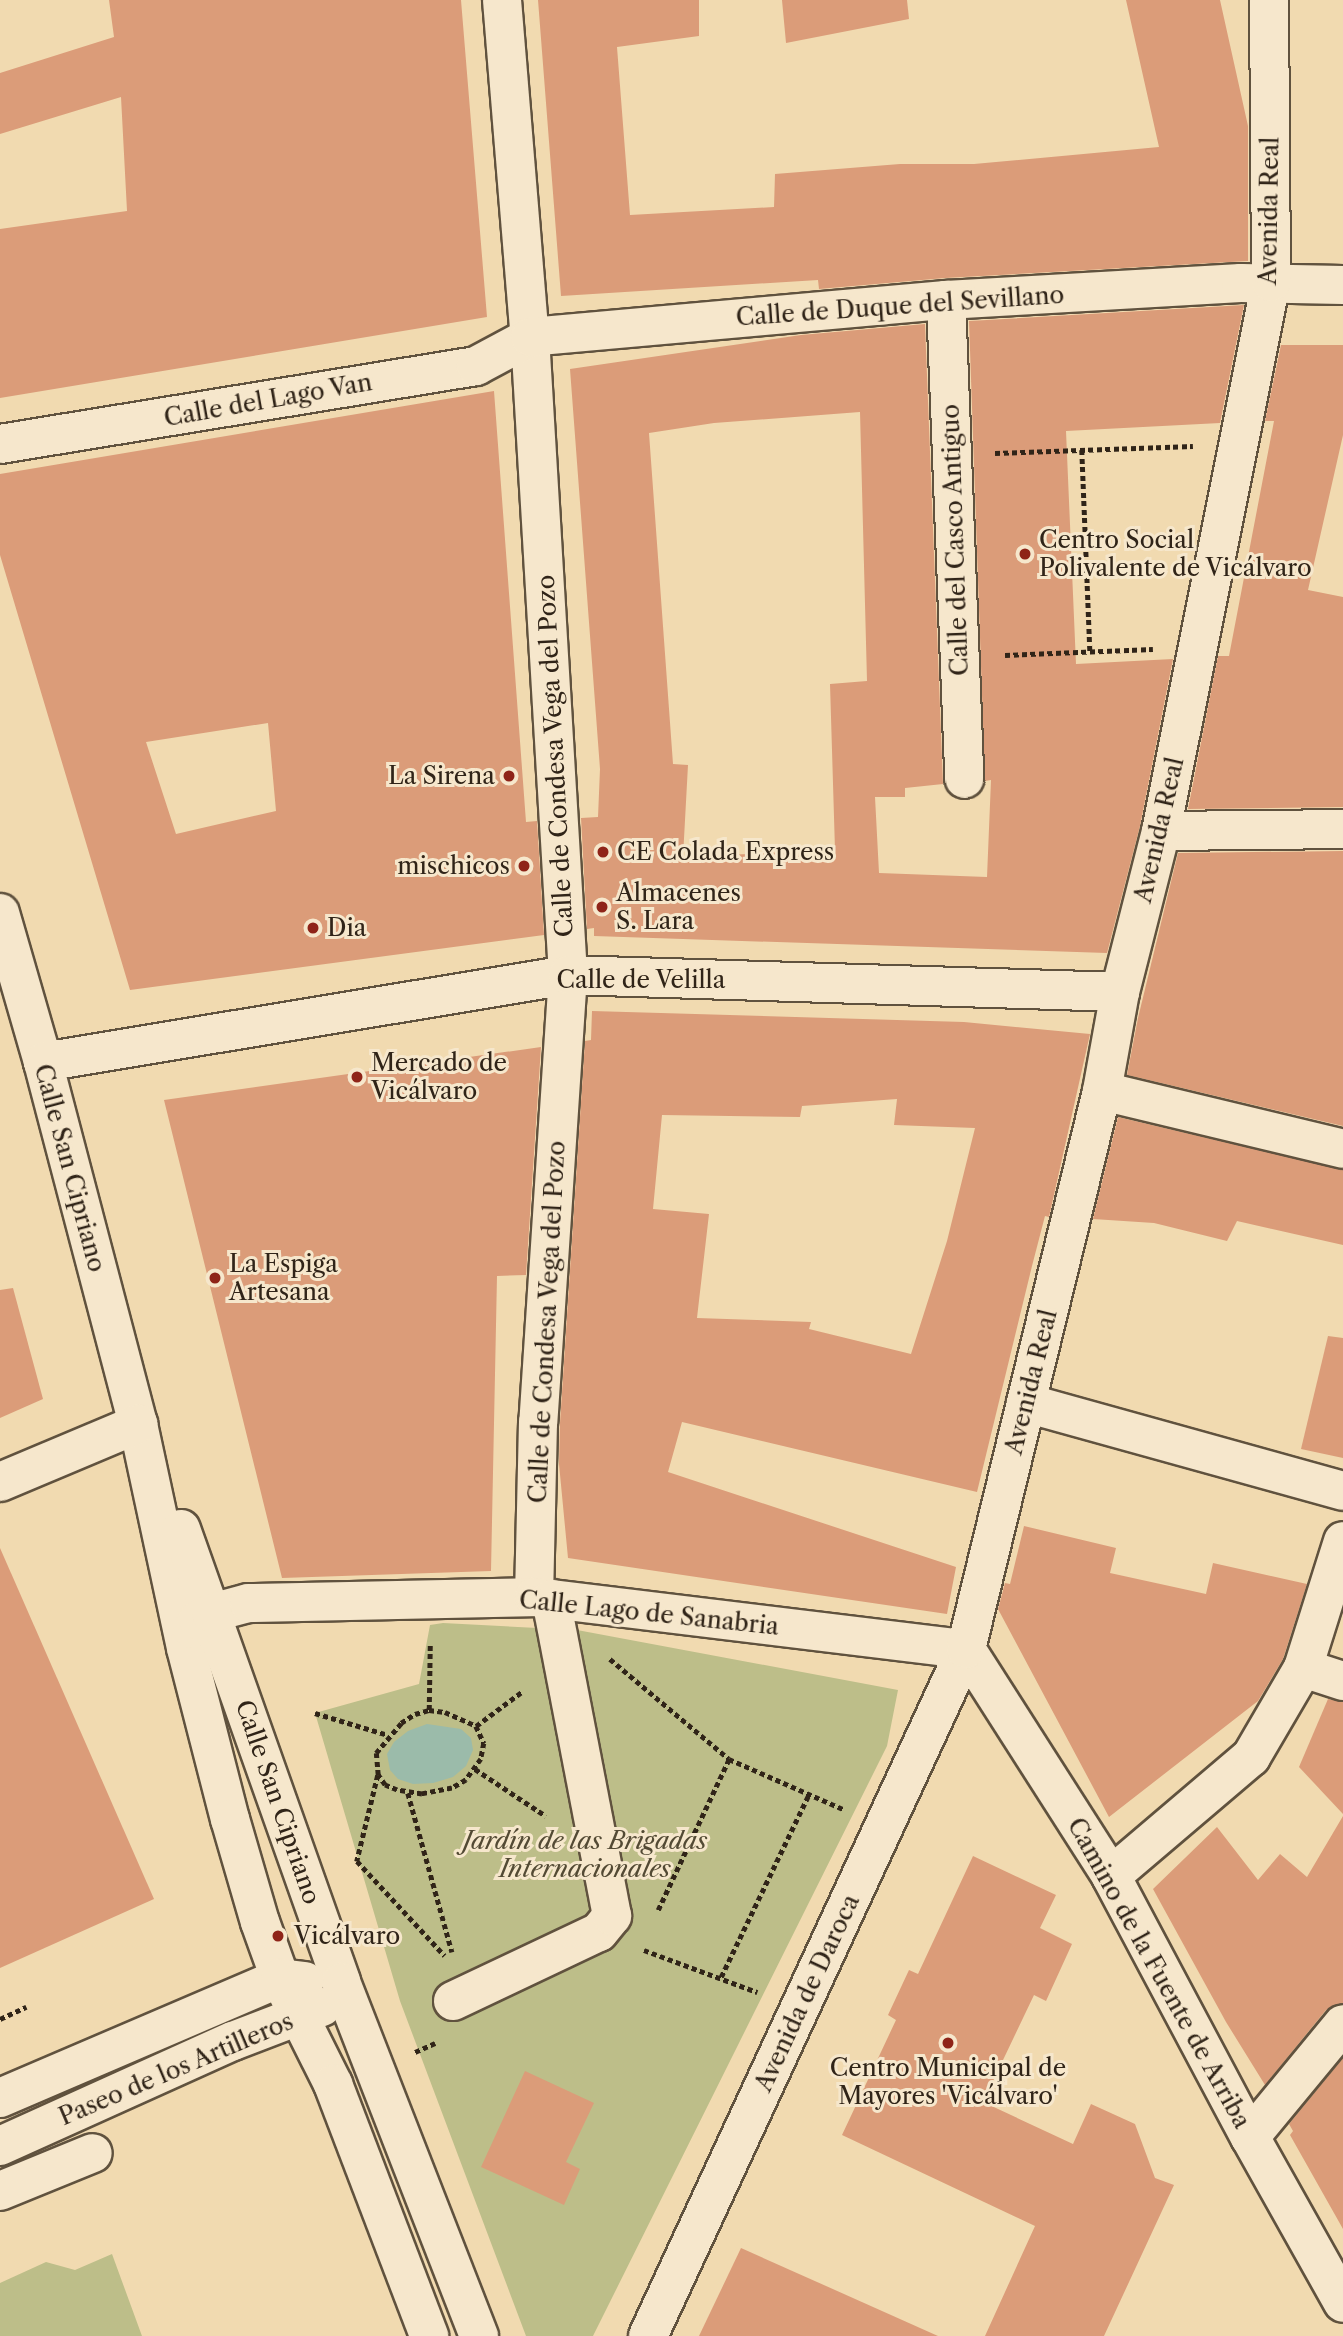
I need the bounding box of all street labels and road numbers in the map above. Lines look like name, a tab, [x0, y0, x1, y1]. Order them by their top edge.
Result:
street label: Avenida Real	[1253, 136, 1285, 286]
street label: Calle de Duque del Sevillano	[735, 280, 1065, 332]
street label: Calle del Lago Van	[161, 367, 375, 433]
street label: Calle del Casco Antiguo	[936, 403, 974, 677]
street label: Calle de Condesa Vega del Pozo	[531, 573, 579, 939]
street label: Avenida Real	[1128, 754, 1190, 906]
street label: Calle de Velilla	[556, 966, 726, 994]
street label: Calle San Cipriano	[28, 1061, 112, 1275]
street label: Calle de Condesa Vega del Pozo	[523, 1139, 571, 1505]
street label: Avenida Real	[999, 1306, 1063, 1458]
street label: Calle Lago de Sanabria	[518, 1585, 780, 1641]
street label: Calle San Cipriano	[230, 1696, 326, 1908]
street label: Camino de la Fuente de Arriba	[1061, 1812, 1257, 2134]
street label: Avenida de Daroca	[749, 1890, 865, 2096]
street label: Paseo de los Artilleros	[54, 2006, 298, 2132]

